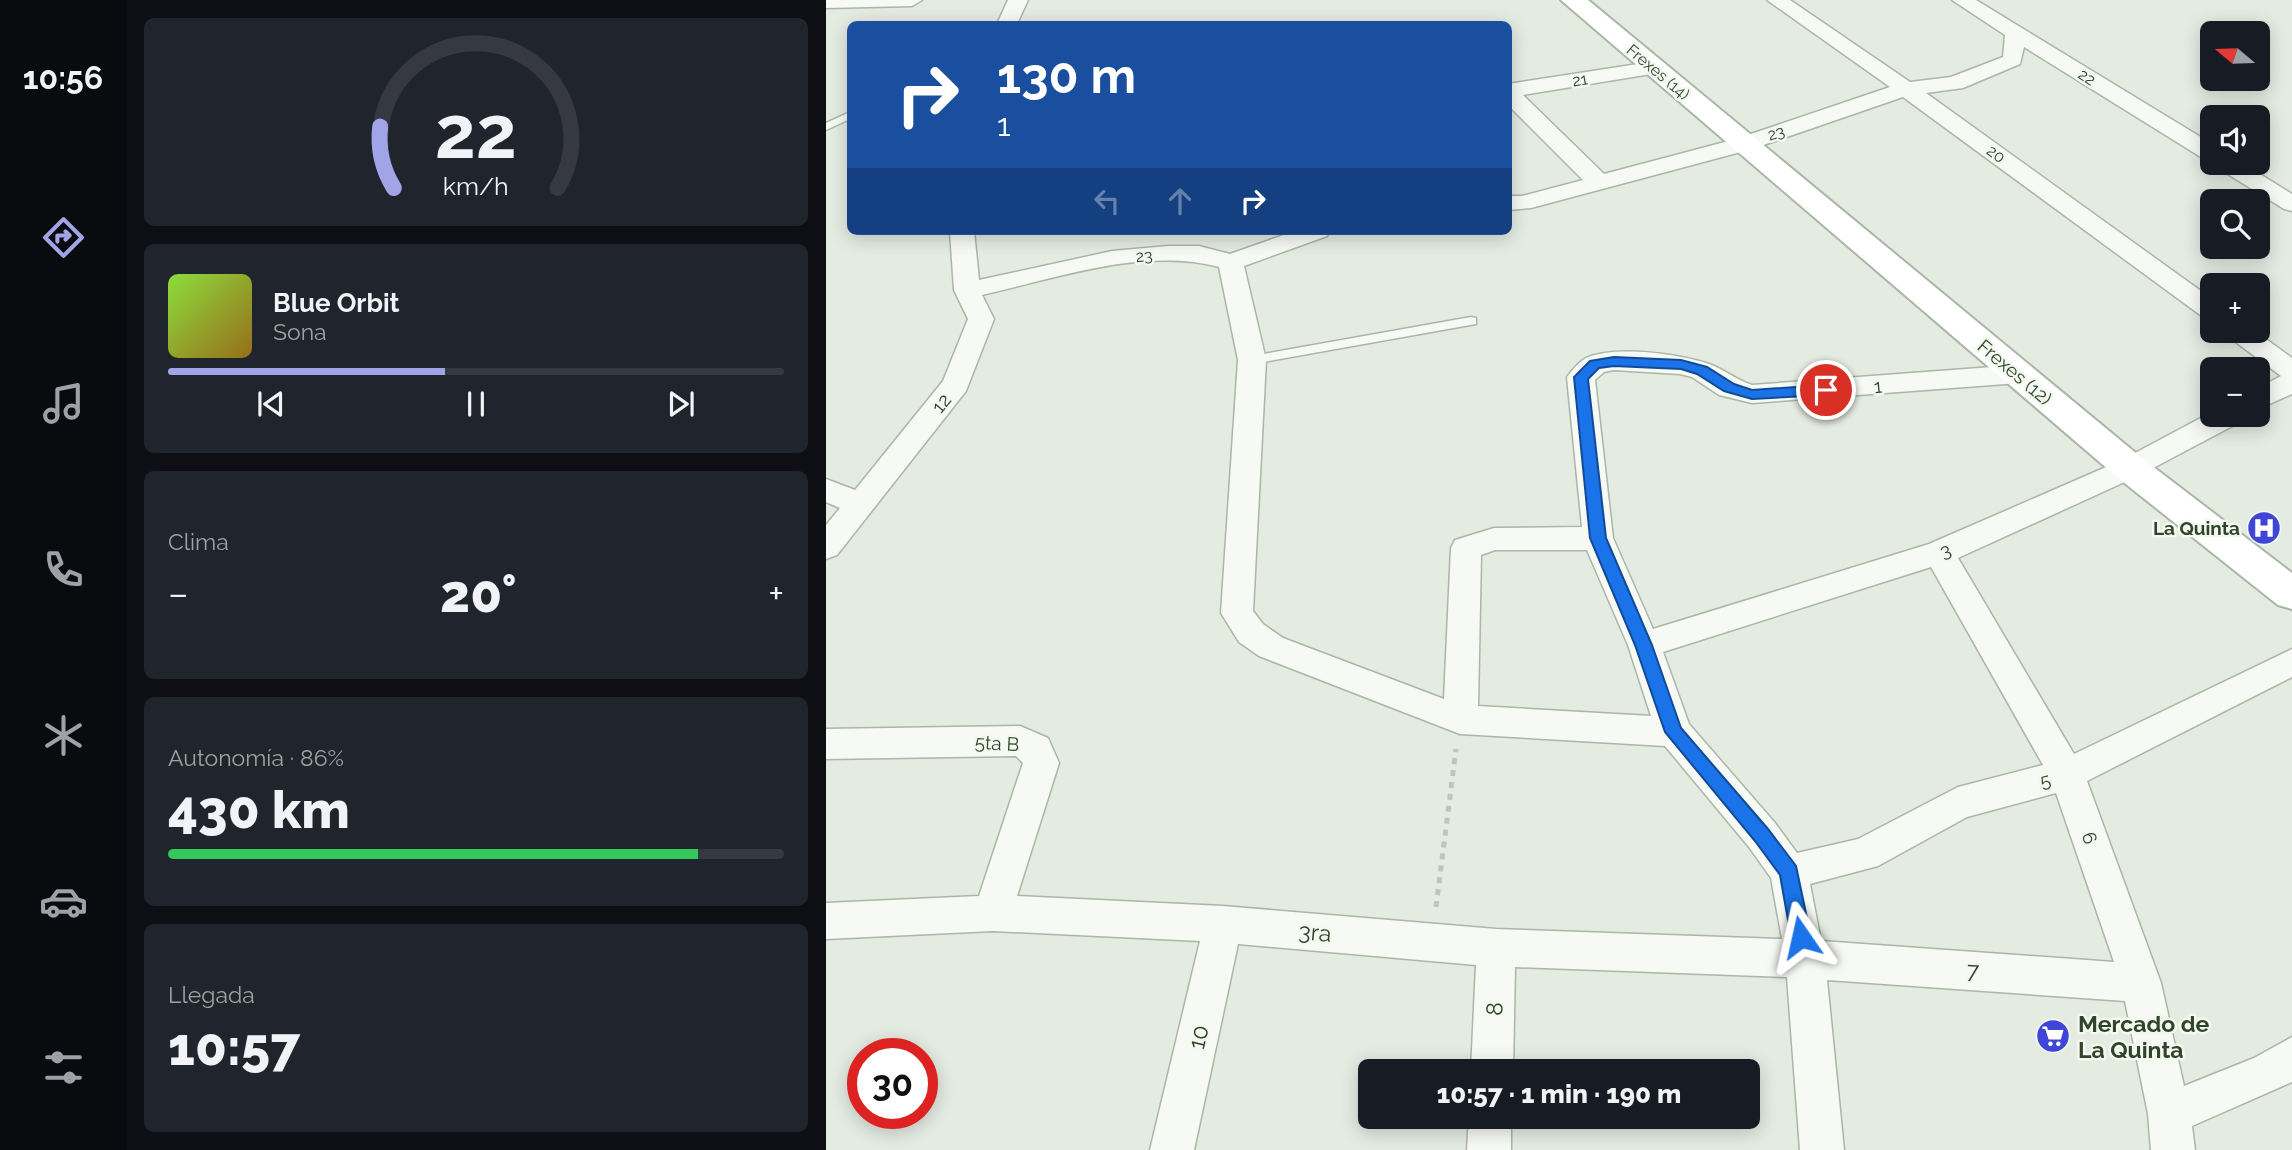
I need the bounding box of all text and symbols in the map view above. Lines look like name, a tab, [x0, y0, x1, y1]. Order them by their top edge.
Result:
north arrow	[2200, 21, 2270, 91]
map controls	[2200, 21, 2270, 427]
street label: Frexes (14)	[1623, 40, 1693, 104]
text: 130 m	[997, 47, 1136, 104]
icon: right	[882, 49, 973, 140]
text: 10:56	[23, 59, 103, 96]
street label: 22	[2075, 65, 2099, 89]
street label: 21	[1571, 69, 1589, 91]
text: 22	[435, 91, 517, 176]
button: sound	[2200, 105, 2270, 175]
text: 1	[997, 106, 1011, 143]
street label: 23	[1765, 121, 1787, 145]
street label: 20	[1983, 141, 2009, 167]
text: km/h	[443, 171, 509, 201]
icon: left	[1088, 182, 1126, 220]
icon: ahead	[1161, 182, 1199, 220]
icon: right	[1234, 182, 1272, 220]
button: search	[2200, 189, 2270, 259]
icon: directions	[39, 213, 88, 262]
street label: 23	[1135, 246, 1153, 266]
button: +	[2200, 273, 2270, 343]
text: Blue Orbit	[273, 288, 400, 318]
text: Sona	[273, 318, 327, 345]
street label: Frexes (12)	[1973, 335, 2057, 409]
button: −	[2200, 357, 2270, 427]
pin	[1796, 360, 1856, 420]
icon: arrive	[1807, 371, 1845, 409]
street label: 1	[1873, 375, 1883, 397]
icon: music	[39, 379, 88, 428]
icon: previous	[252, 385, 290, 423]
icon: pause	[457, 385, 495, 423]
icon: next	[662, 385, 700, 423]
street label: 12	[927, 389, 955, 417]
hospital icon: La Quinta	[2245, 509, 2283, 547]
place label: La Quinta	[2153, 517, 2240, 539]
text: Clima	[168, 528, 229, 555]
street label: 3	[1936, 538, 1954, 562]
icon: phone	[39, 545, 88, 594]
text: 20°	[440, 563, 517, 624]
text: −	[168, 571, 188, 616]
text: +	[768, 571, 784, 616]
icon: climate	[39, 711, 88, 760]
street label: 5ta B	[974, 731, 1020, 755]
text: Autonomía · 86%	[168, 744, 344, 771]
street label: 5	[2037, 768, 2053, 792]
text: 430 km	[168, 779, 350, 840]
street label: 6	[2078, 829, 2102, 847]
icon: car	[39, 877, 88, 926]
position arrow	[1764, 900, 1838, 974]
street label: 3ra	[1297, 917, 1333, 947]
street label: 7	[1966, 956, 1981, 984]
text: Llegada	[168, 981, 255, 1008]
street label: 8	[1480, 1002, 1508, 1016]
place label: Mercado de La Quinta	[2078, 1010, 2210, 1063]
text: 10:57	[168, 1016, 300, 1077]
supermarket icon: Mercado de La Quinta	[2034, 1017, 2072, 1055]
street label: 10	[1182, 1022, 1214, 1052]
speed limit sign: 30	[847, 1038, 938, 1129]
icon: filters	[39, 1043, 88, 1092]
text: 10:57 · 1 min · 190 m	[1437, 1079, 1681, 1109]

